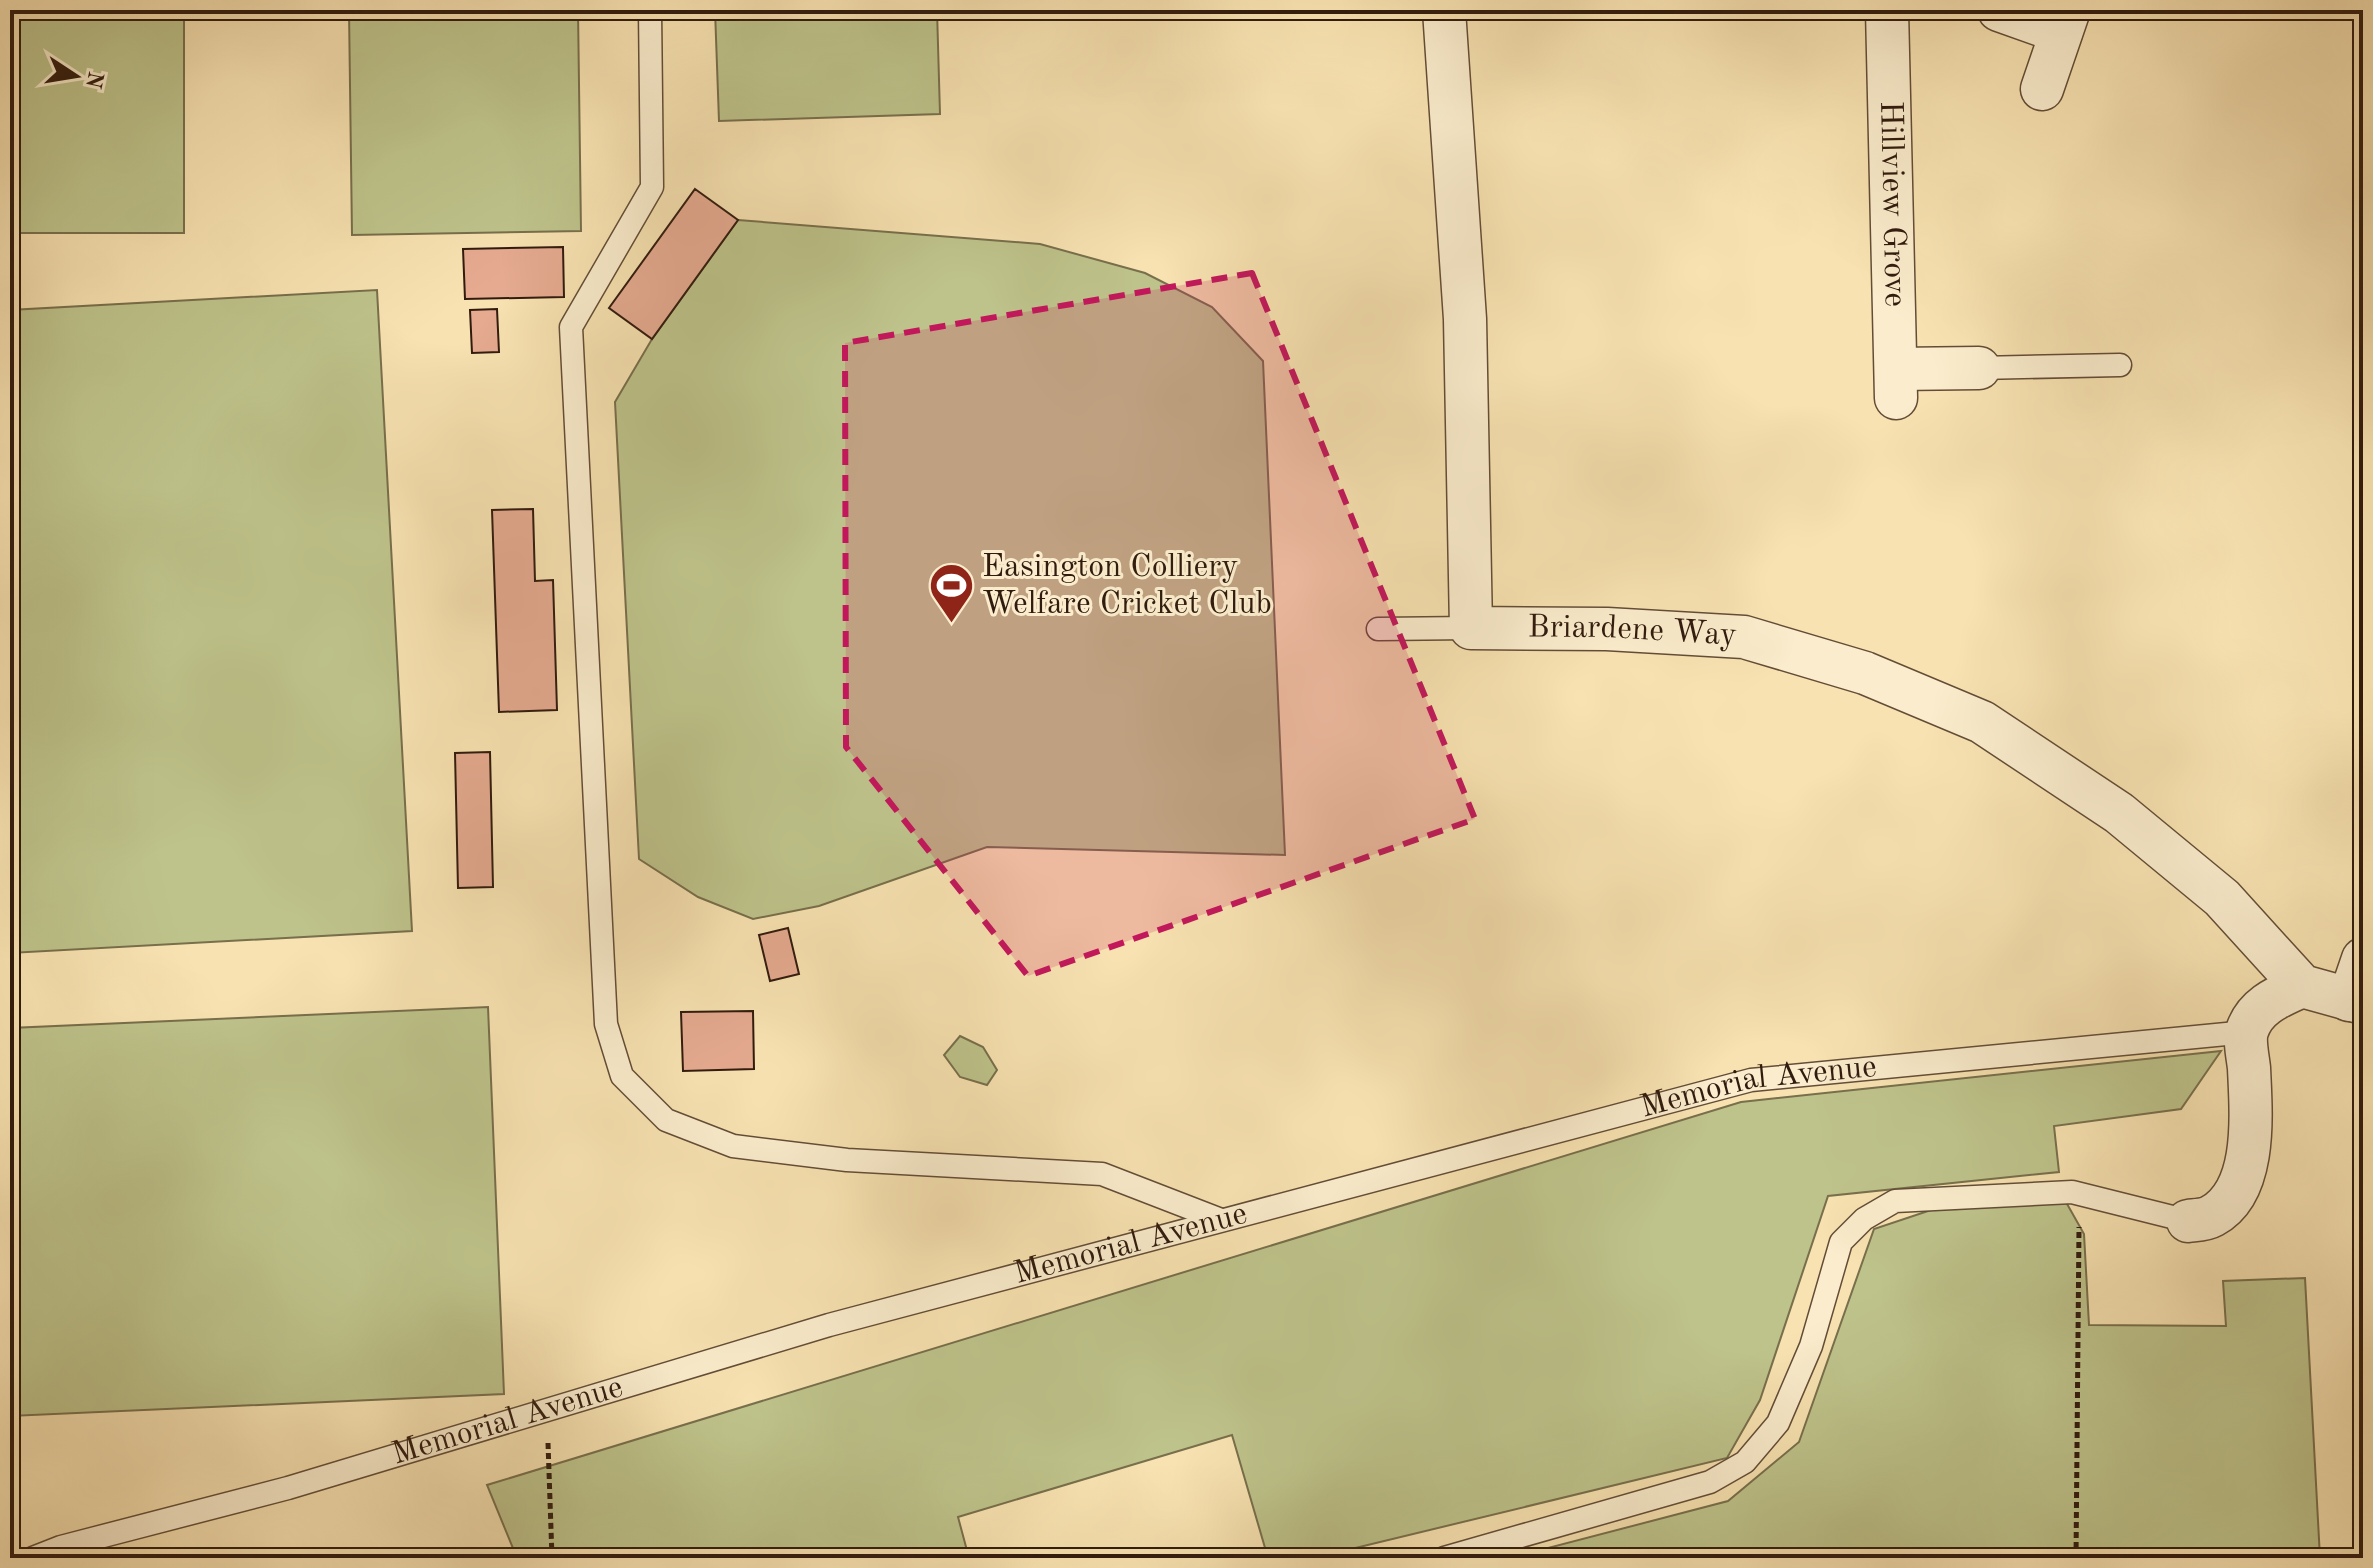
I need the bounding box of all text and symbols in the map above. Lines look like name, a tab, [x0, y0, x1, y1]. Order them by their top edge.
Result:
north arrow	[36, 36, 116, 116]
text: N	[81, 69, 106, 90]
street label: Hillview Grove	[1873, 101, 1910, 307]
place label: Easington Colliery Welfare Cricket Club	[982, 552, 1272, 621]
sports icon: Easington Colliery Welfare Cricket Club	[927, 562, 975, 625]
street label: Briardene Way	[1528, 612, 1738, 653]
street label: Memorial Avenue	[1637, 1052, 1878, 1125]
street label: Memorial Avenue	[1011, 1199, 1251, 1291]
street label: Memorial Avenue	[388, 1372, 627, 1472]

